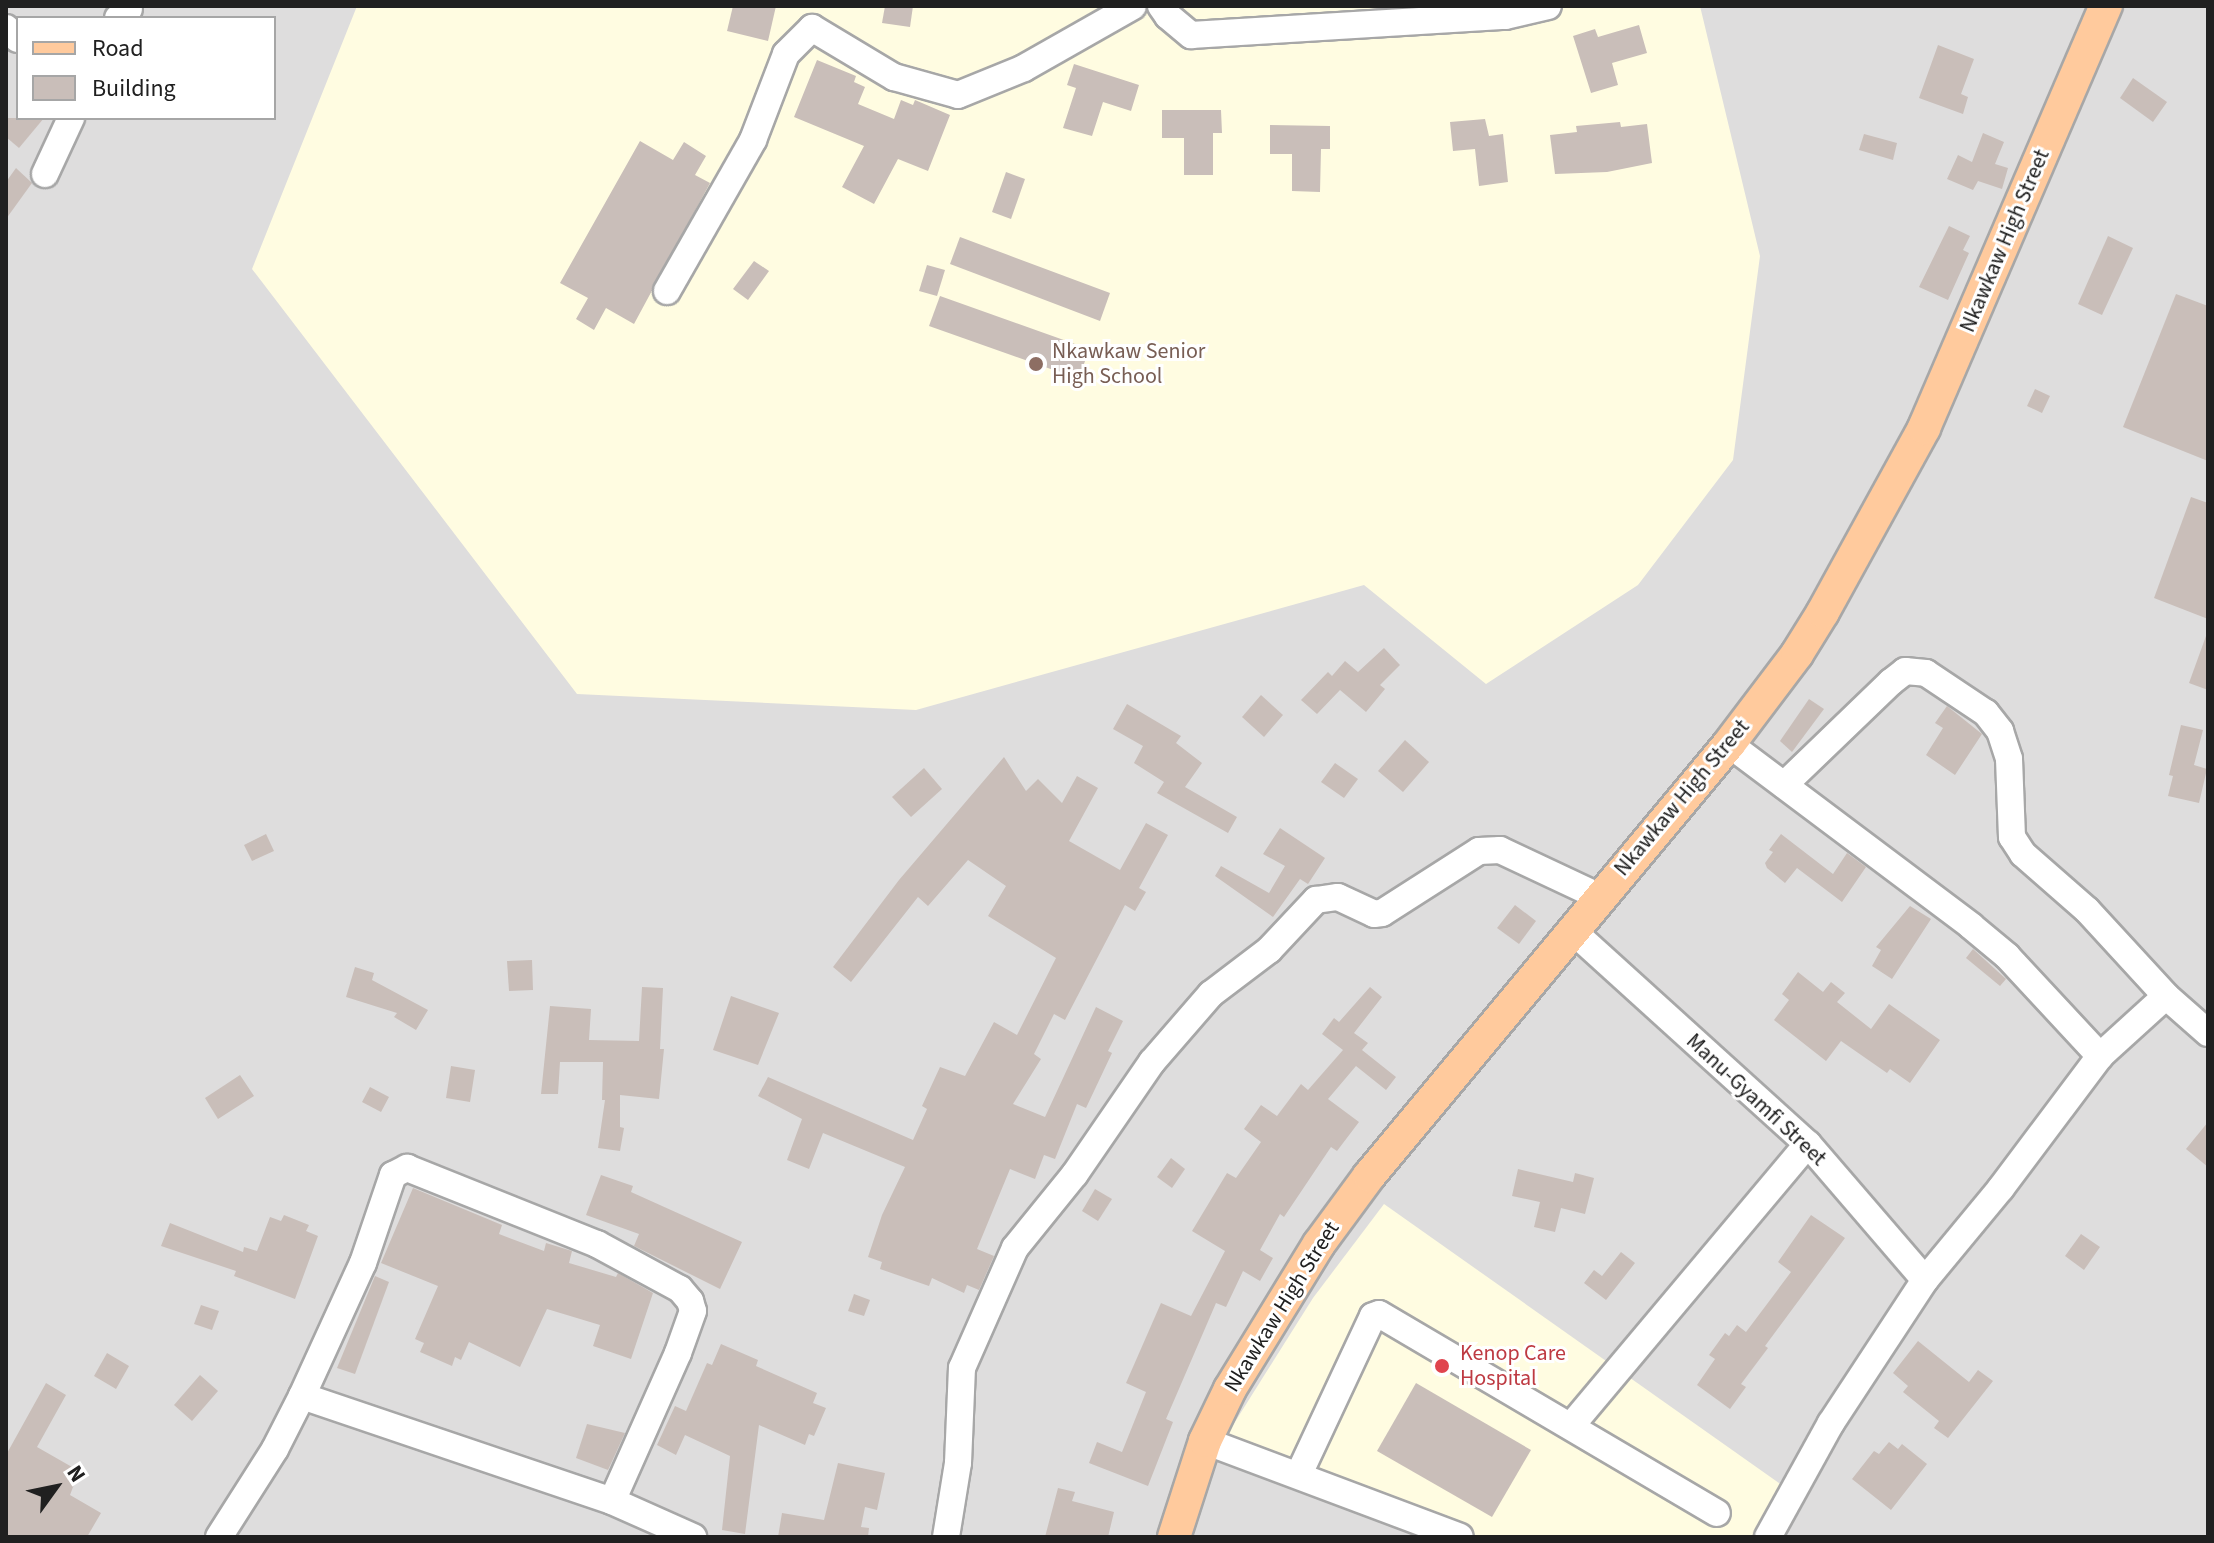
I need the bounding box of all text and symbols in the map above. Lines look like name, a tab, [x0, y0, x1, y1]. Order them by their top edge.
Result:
legend	[16, 16, 276, 120]
text: Road	[92, 31, 144, 66]
text: Building	[92, 71, 176, 106]
street label: Nkawkaw High Street	[1955, 146, 2055, 336]
place label: Nkawkaw Senior High School	[1052, 338, 1205, 390]
marker: Nkawkaw Senior High School	[1027, 355, 1045, 373]
street label: Nkawkaw High Street	[1609, 714, 1755, 882]
street label: Manu-Gyamfi Street	[1680, 1028, 1832, 1172]
street label: Nkawkaw High Street	[1219, 1217, 1345, 1397]
place label: Kenop Care Hospital	[1460, 1340, 1566, 1392]
marker: Kenop Care Hospital	[1431, 1355, 1453, 1377]
north arrow	[16, 1447, 96, 1527]
text: N	[59, 1459, 94, 1489]

